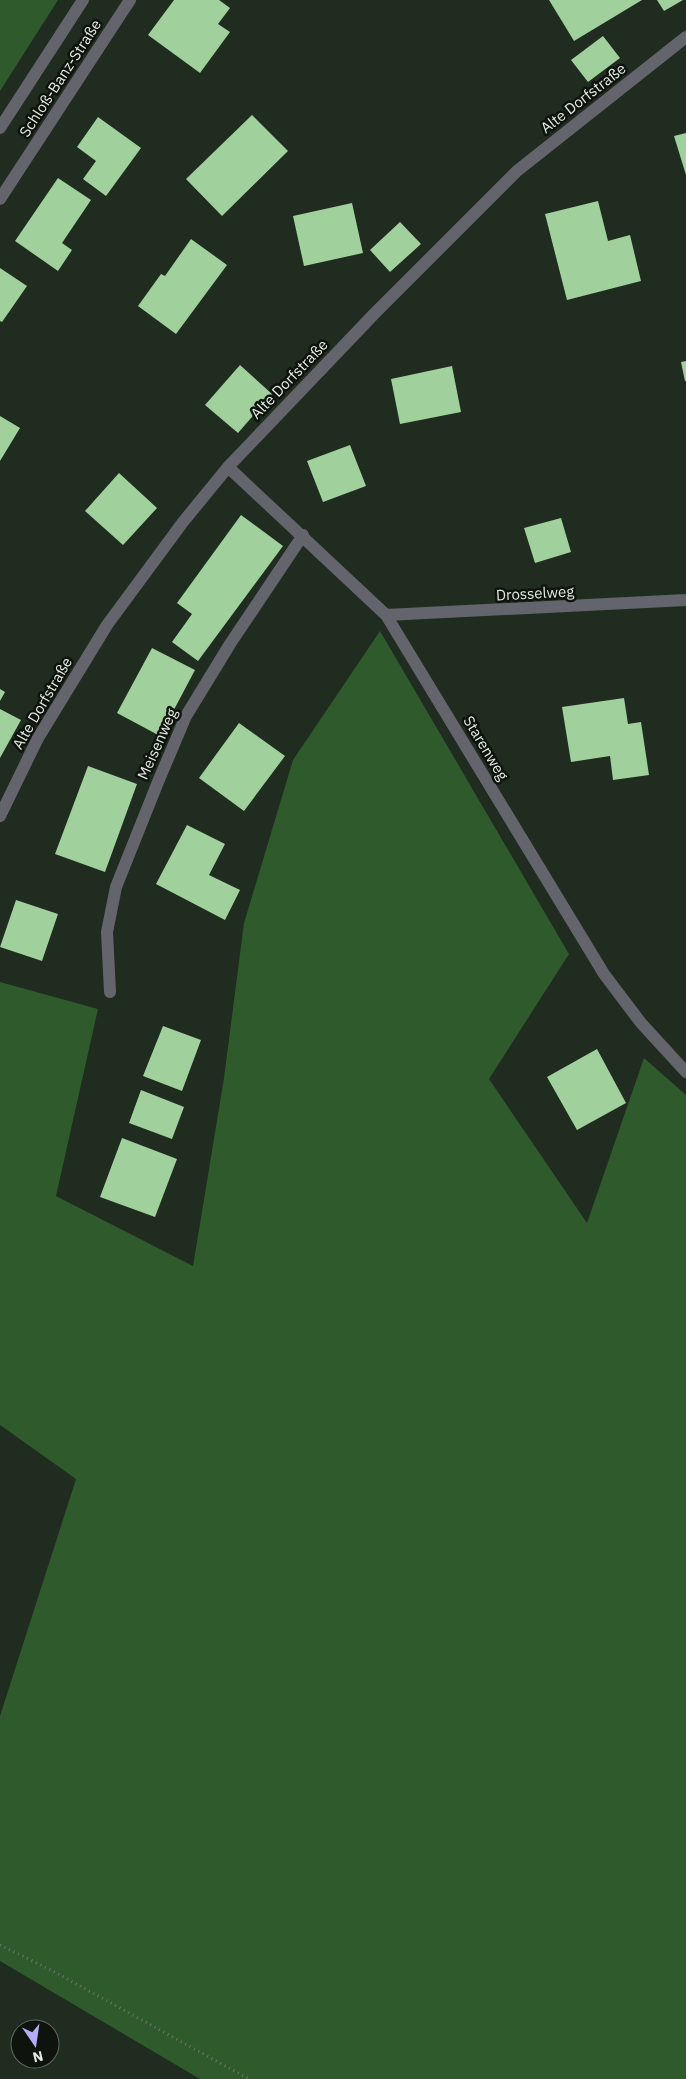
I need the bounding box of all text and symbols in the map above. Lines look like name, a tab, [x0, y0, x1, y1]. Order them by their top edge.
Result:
street label: Schloß-Banz-Straße	[15, 16, 105, 140]
street label: Alte Dorfstraße	[536, 59, 630, 137]
street label: Alte Dorfstraße	[246, 335, 332, 423]
street label: Drosselweg	[495, 581, 575, 605]
street label: Alte Dorfstraße	[8, 654, 76, 752]
street label: Meisenweg	[133, 705, 181, 782]
street label: Starenweg	[459, 712, 513, 784]
north arrow	[10, 2019, 60, 2069]
text: N	[31, 2047, 45, 2067]

